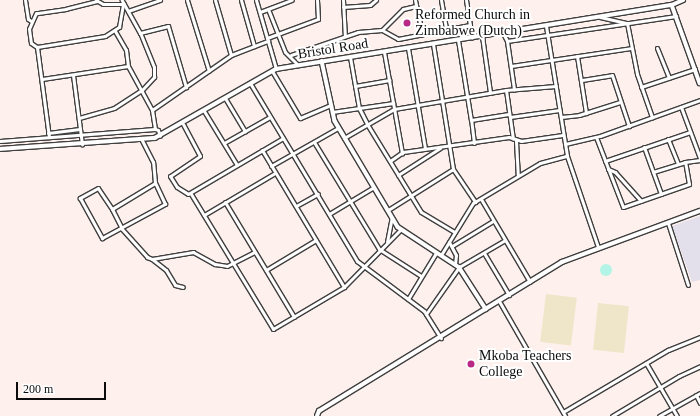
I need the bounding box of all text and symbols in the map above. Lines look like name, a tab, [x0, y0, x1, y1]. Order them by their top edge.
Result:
place label: Reformed Church in Zimbabwe (Dutch)	[415, 7, 530, 40]
marker: Reformed Church in Zimbabwe (Dutch)	[402, 18, 412, 28]
street label: Bristol Road	[297, 35, 369, 63]
place label: Mkoba Teachers College	[479, 348, 572, 380]
marker: Mkoba Teachers College	[466, 359, 476, 369]
scale bar	[18, 374, 108, 400]
text: 200 m	[23, 382, 53, 396]

